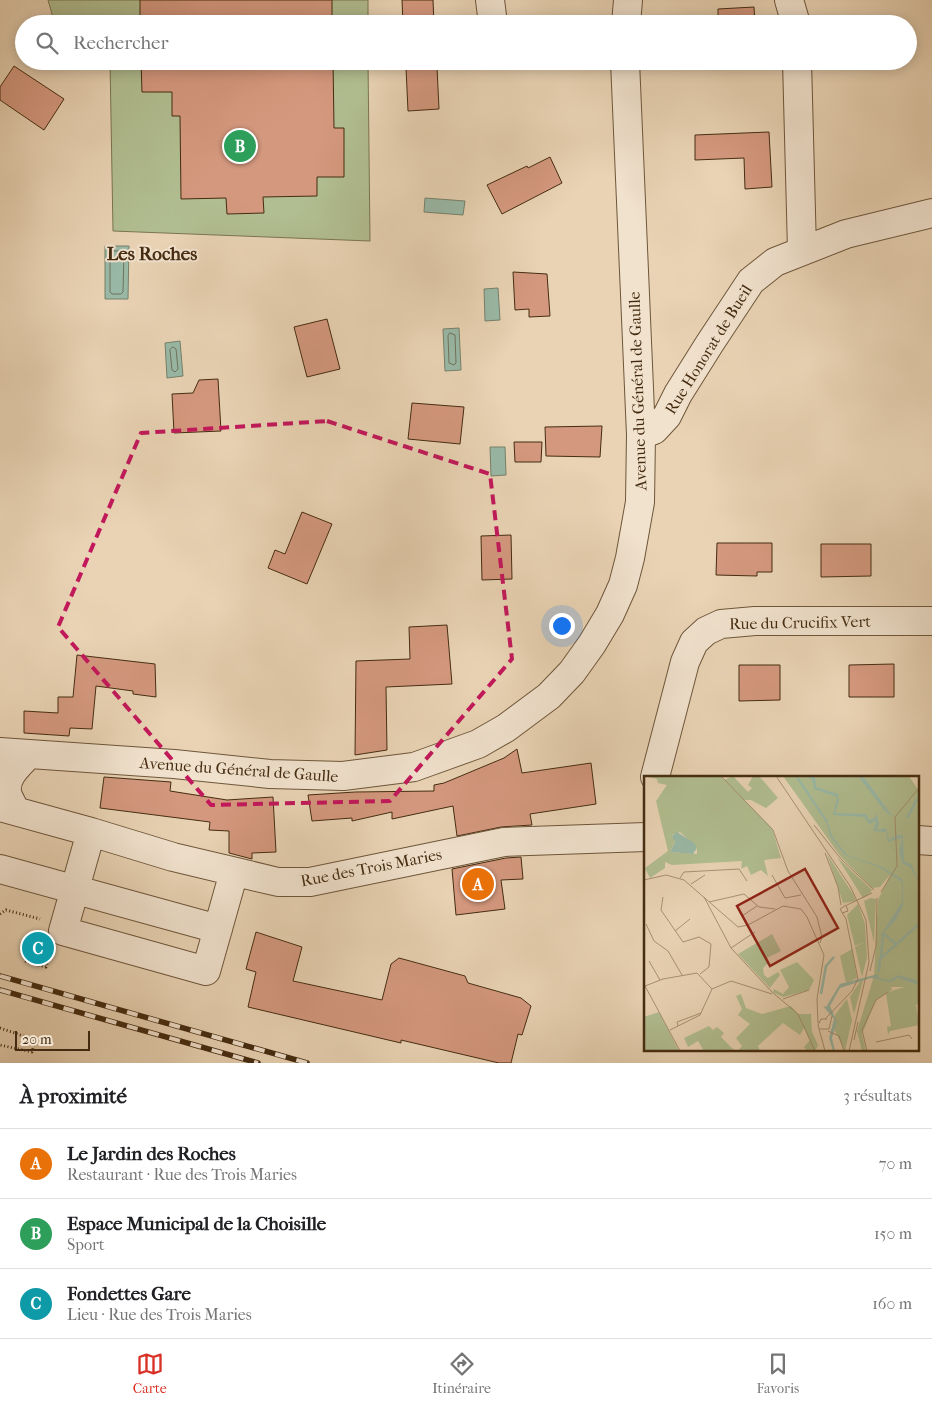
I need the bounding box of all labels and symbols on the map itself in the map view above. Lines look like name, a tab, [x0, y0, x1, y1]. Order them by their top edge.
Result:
pin: B	[224, 127, 256, 165]
district label: Les Roches	[107, 243, 197, 265]
street label: Rue Honorat de Bueil	[661, 280, 756, 418]
street label: Avenue du Général de Gaulle	[625, 291, 651, 492]
street label: Rue du Crucifix Vert	[729, 612, 871, 633]
your location	[549, 613, 575, 639]
street label: Avenue du Général de Gaulle	[138, 753, 339, 786]
inset map	[644, 776, 920, 1050]
street label: Rue des Trois Maries	[299, 844, 443, 890]
pin: A	[462, 865, 494, 903]
pin: C	[22, 929, 54, 967]
scale bar	[15, 1028, 90, 1051]

